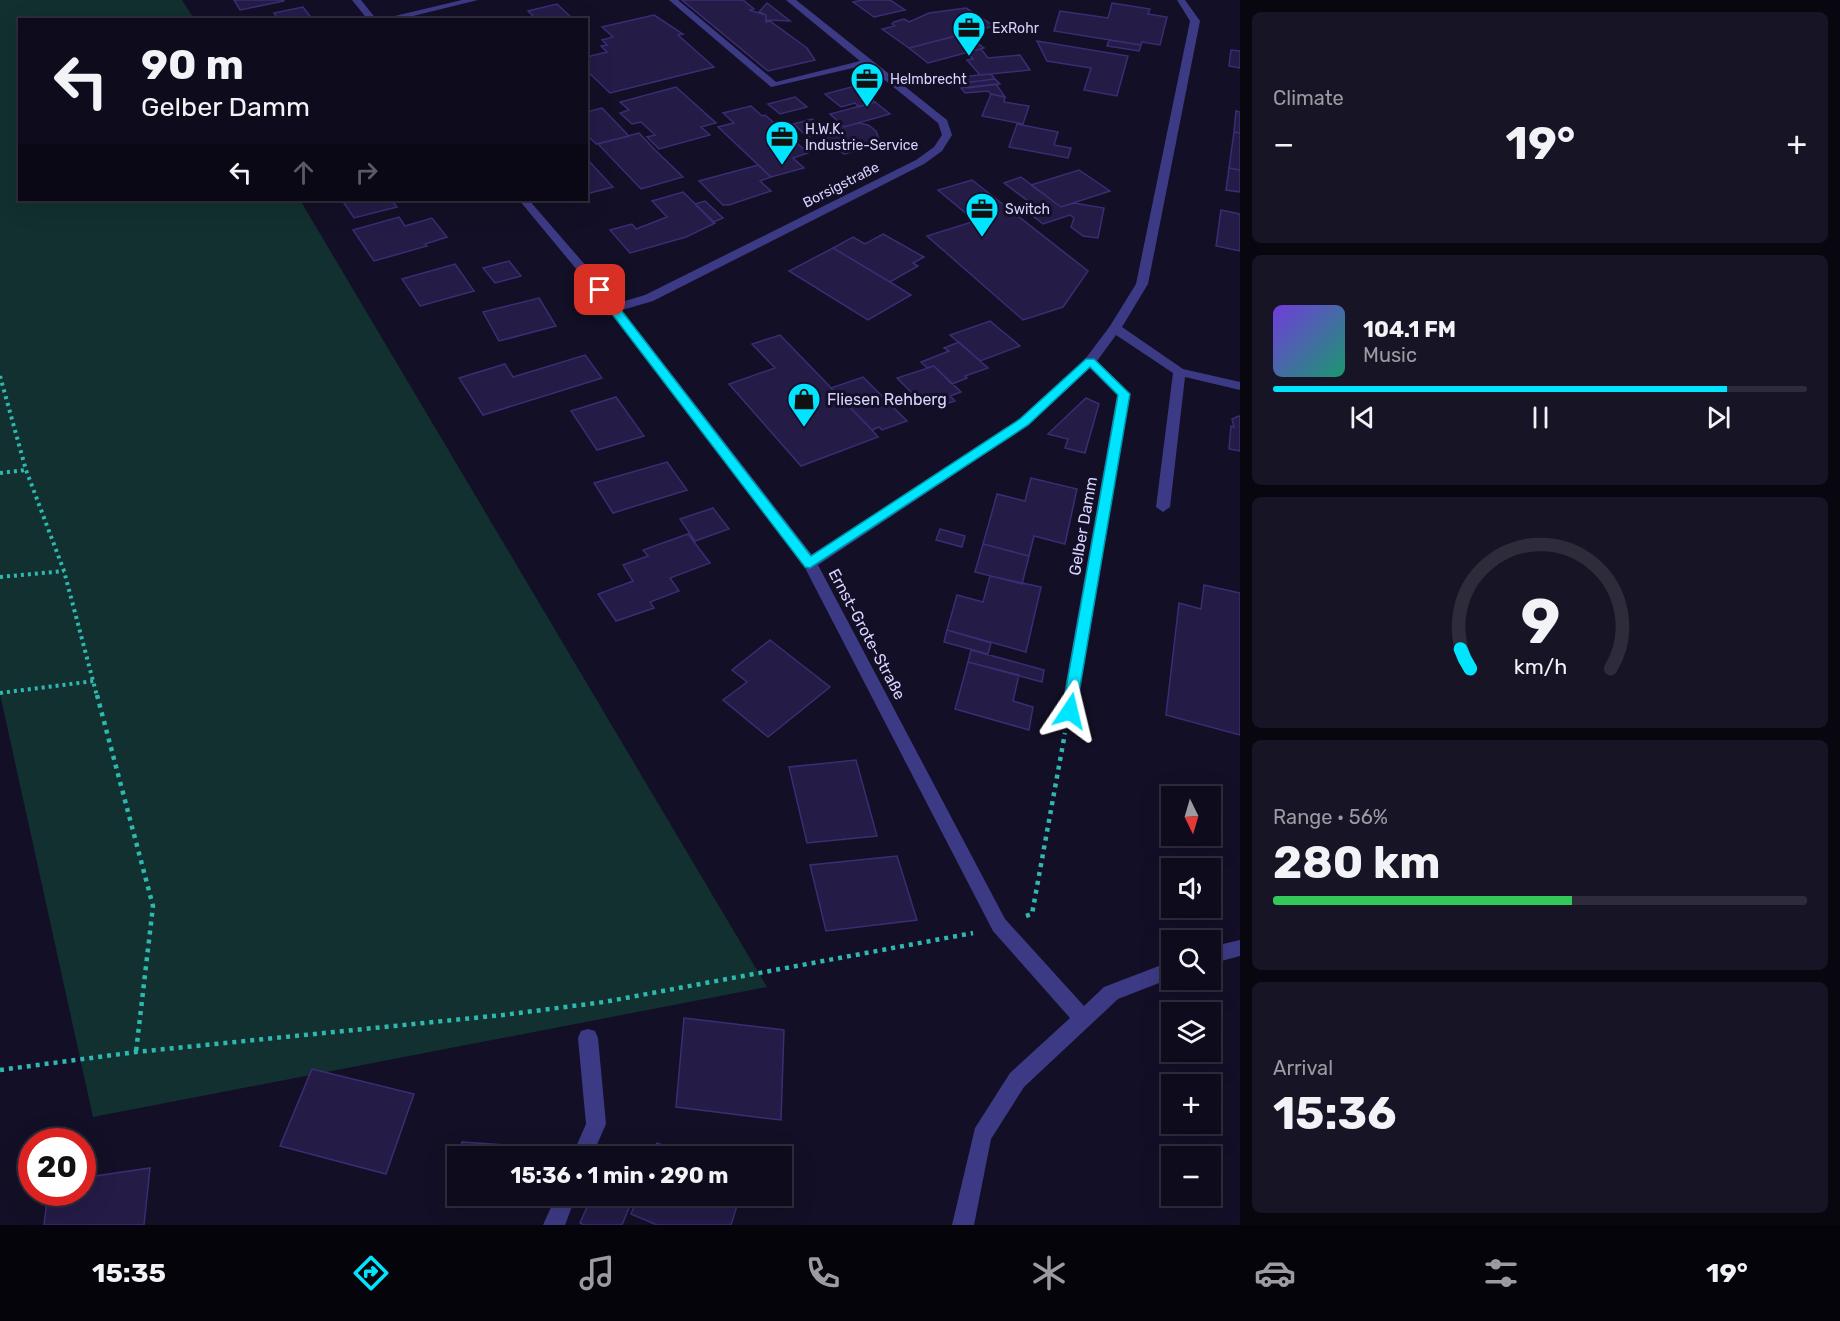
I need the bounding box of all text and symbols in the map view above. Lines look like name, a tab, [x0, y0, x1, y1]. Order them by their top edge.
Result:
office icon: ExRohr	[951, 10, 987, 57]
place label: ExRohr	[992, 20, 1040, 37]
text: 90 m	[141, 40, 244, 90]
icon: left	[42, 42, 120, 120]
office icon: Helmbrecht	[849, 61, 885, 108]
place label: Helmbrecht	[890, 71, 967, 88]
text: Climate	[1273, 86, 1344, 110]
text: Gelber Damm	[141, 91, 310, 123]
text: 19°	[1506, 117, 1575, 170]
office icon: H.W.K. Industrie-Service	[764, 119, 800, 166]
place label: H.W.K. Industrie-Service	[805, 121, 918, 154]
text: −	[1273, 124, 1294, 163]
text: +	[1786, 124, 1807, 163]
icon: left	[224, 156, 257, 189]
icon: ahead	[287, 156, 320, 189]
icon: right	[350, 156, 383, 189]
street label: Borsigstraße	[800, 158, 882, 211]
office icon: Switch	[964, 191, 1000, 238]
place label: Switch	[1005, 201, 1050, 218]
pin	[574, 264, 625, 315]
icon: arrive	[583, 273, 616, 306]
text: 104.1 FM	[1363, 316, 1456, 343]
text: Music	[1363, 343, 1417, 367]
shop icon: Fliesen Rehberg	[786, 381, 822, 428]
place label: Fliesen Rehberg	[827, 390, 947, 409]
icon: previous	[1346, 401, 1379, 434]
icon: pause	[1524, 401, 1557, 434]
icon: next	[1702, 401, 1735, 434]
street label: Gelber Damm	[1065, 475, 1101, 577]
street label: Ernst-Grote-Straße	[824, 565, 910, 703]
text: 9	[1520, 586, 1560, 660]
text: km/h	[1513, 655, 1567, 680]
position arrow	[1038, 679, 1102, 743]
north arrow	[1161, 786, 1221, 846]
map controls	[1161, 786, 1221, 1206]
text: Range · 56%	[1273, 805, 1388, 829]
text: 280 km	[1273, 836, 1440, 889]
button: sound	[1161, 858, 1221, 918]
button: search	[1161, 930, 1221, 990]
button: layers	[1161, 1002, 1221, 1062]
text: Arrival	[1273, 1056, 1333, 1080]
button: +	[1161, 1074, 1221, 1134]
text: 15:36	[1273, 1087, 1397, 1140]
speed limit sign: 20	[18, 1128, 96, 1206]
button: −	[1161, 1146, 1221, 1206]
text: 15:36 · 1 min · 290 m	[510, 1162, 729, 1189]
icon: directions	[350, 1252, 392, 1294]
icon: music	[576, 1252, 618, 1294]
icon: phone	[802, 1252, 844, 1294]
icon: climate	[1028, 1252, 1070, 1294]
icon: car	[1254, 1252, 1296, 1294]
icon: filters	[1480, 1252, 1522, 1294]
text: 15:35	[92, 1257, 166, 1289]
text: 19°	[1706, 1257, 1748, 1289]

